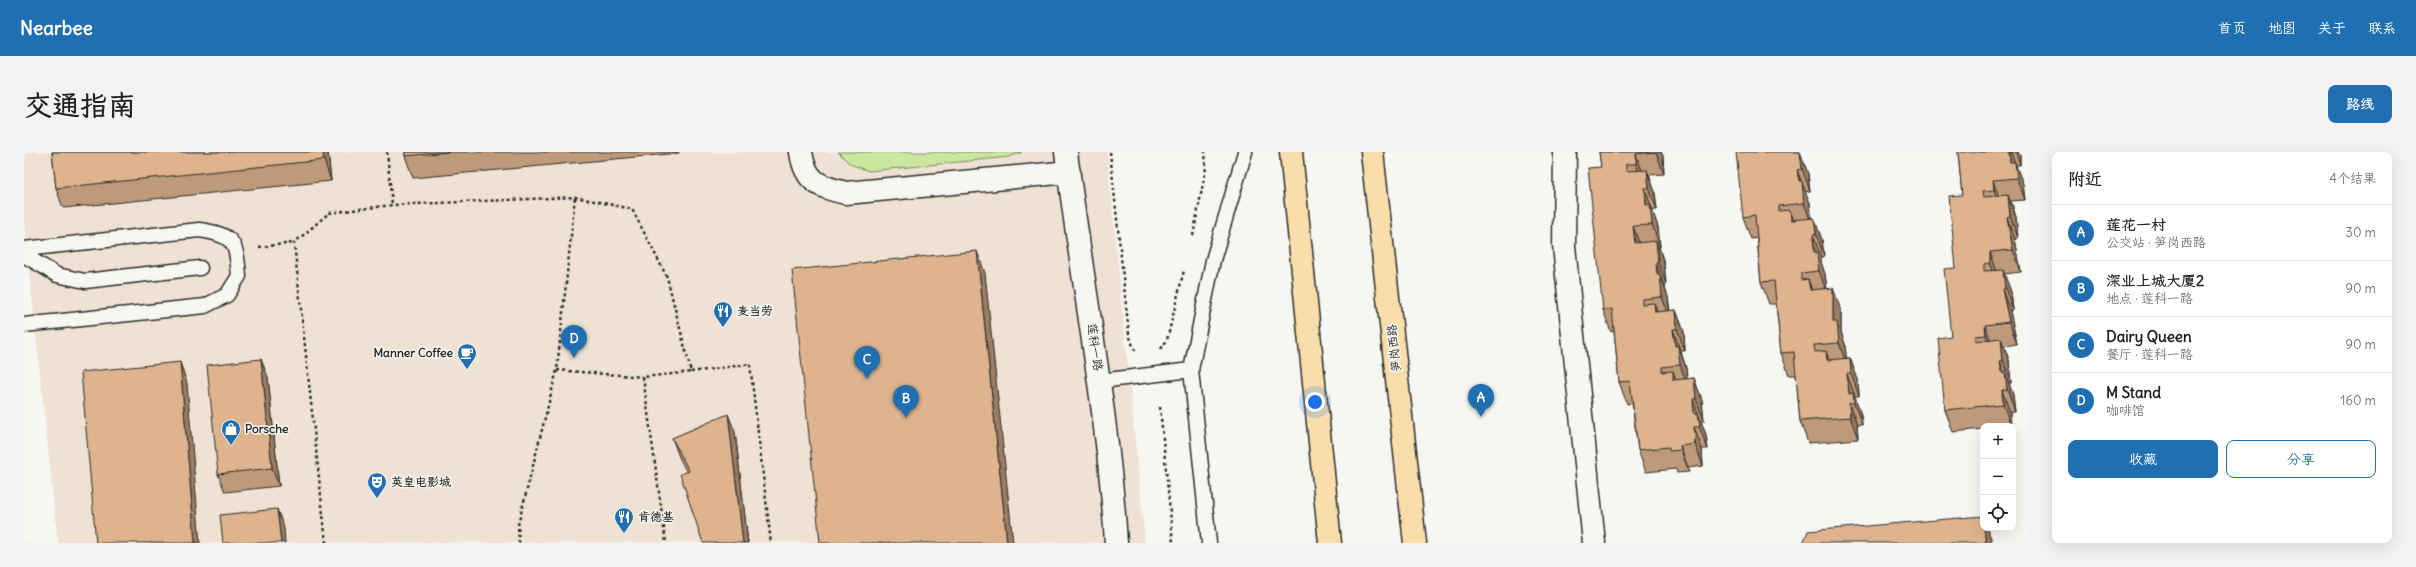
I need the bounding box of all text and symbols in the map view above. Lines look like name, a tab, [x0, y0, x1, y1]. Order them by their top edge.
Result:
text: Nearbee	[20, 16, 93, 40]
text: 首页	[2218, 19, 2246, 37]
text: 地图	[2268, 19, 2296, 37]
text: 关于	[2318, 19, 2346, 37]
text: 联系	[2368, 19, 2396, 37]
button: 路线	[2328, 85, 2392, 123]
text: 交通指南	[24, 87, 136, 123]
text: 附近	[2068, 168, 2102, 190]
text: 4个结果	[2329, 170, 2376, 187]
text: 莲花一村	[2106, 215, 2166, 234]
text: A	[2077, 224, 2085, 241]
text: 30 m	[2346, 224, 2376, 241]
text: 公交站 · 笋岗西路	[2106, 234, 2206, 251]
text: 深业上城大厦2	[2106, 271, 2204, 290]
text: B	[2077, 280, 2085, 297]
text: 90 m	[2345, 280, 2376, 297]
text: 地点 · 莲科一路	[2106, 290, 2193, 307]
restaurant icon: 麦当劳	[712, 300, 734, 328]
place label: 麦当劳	[737, 303, 773, 318]
street label: 莲科一路	[1085, 322, 1106, 372]
street label: 笋岗西路	[1384, 323, 1403, 373]
pin: D	[561, 325, 587, 358]
text: Dairy Queen	[2106, 327, 2192, 346]
text: C	[2077, 336, 2085, 353]
text: 90 m	[2345, 336, 2376, 353]
cafe icon: Manner Coffee	[456, 342, 478, 370]
place label: Manner Coffee	[373, 345, 454, 360]
pin: C	[854, 346, 880, 379]
text: 餐厅 · 莲科一路	[2106, 346, 2193, 363]
text: M Stand	[2106, 383, 2161, 402]
pin: A	[1468, 384, 1494, 417]
pin: B	[893, 385, 919, 418]
your location	[1305, 392, 1325, 412]
text: D	[2076, 392, 2086, 409]
text: 160 m	[2340, 392, 2376, 409]
text: 咖啡馆	[2106, 402, 2145, 419]
shop icon: Porsche	[220, 418, 242, 446]
place label: Porsche	[245, 421, 289, 436]
map controls	[1980, 423, 2016, 531]
button: +	[1980, 423, 2016, 459]
button: 收藏	[2068, 440, 2218, 478]
button: 分享	[2226, 440, 2376, 478]
button: −	[1980, 459, 2016, 495]
theatre icon: 英皇电影城	[366, 471, 388, 499]
place label: 英皇电影城	[391, 474, 451, 489]
button: locate	[1980, 495, 2016, 531]
restaurant icon: 肯德基	[613, 506, 635, 534]
place label: 肯德基	[638, 509, 674, 524]

